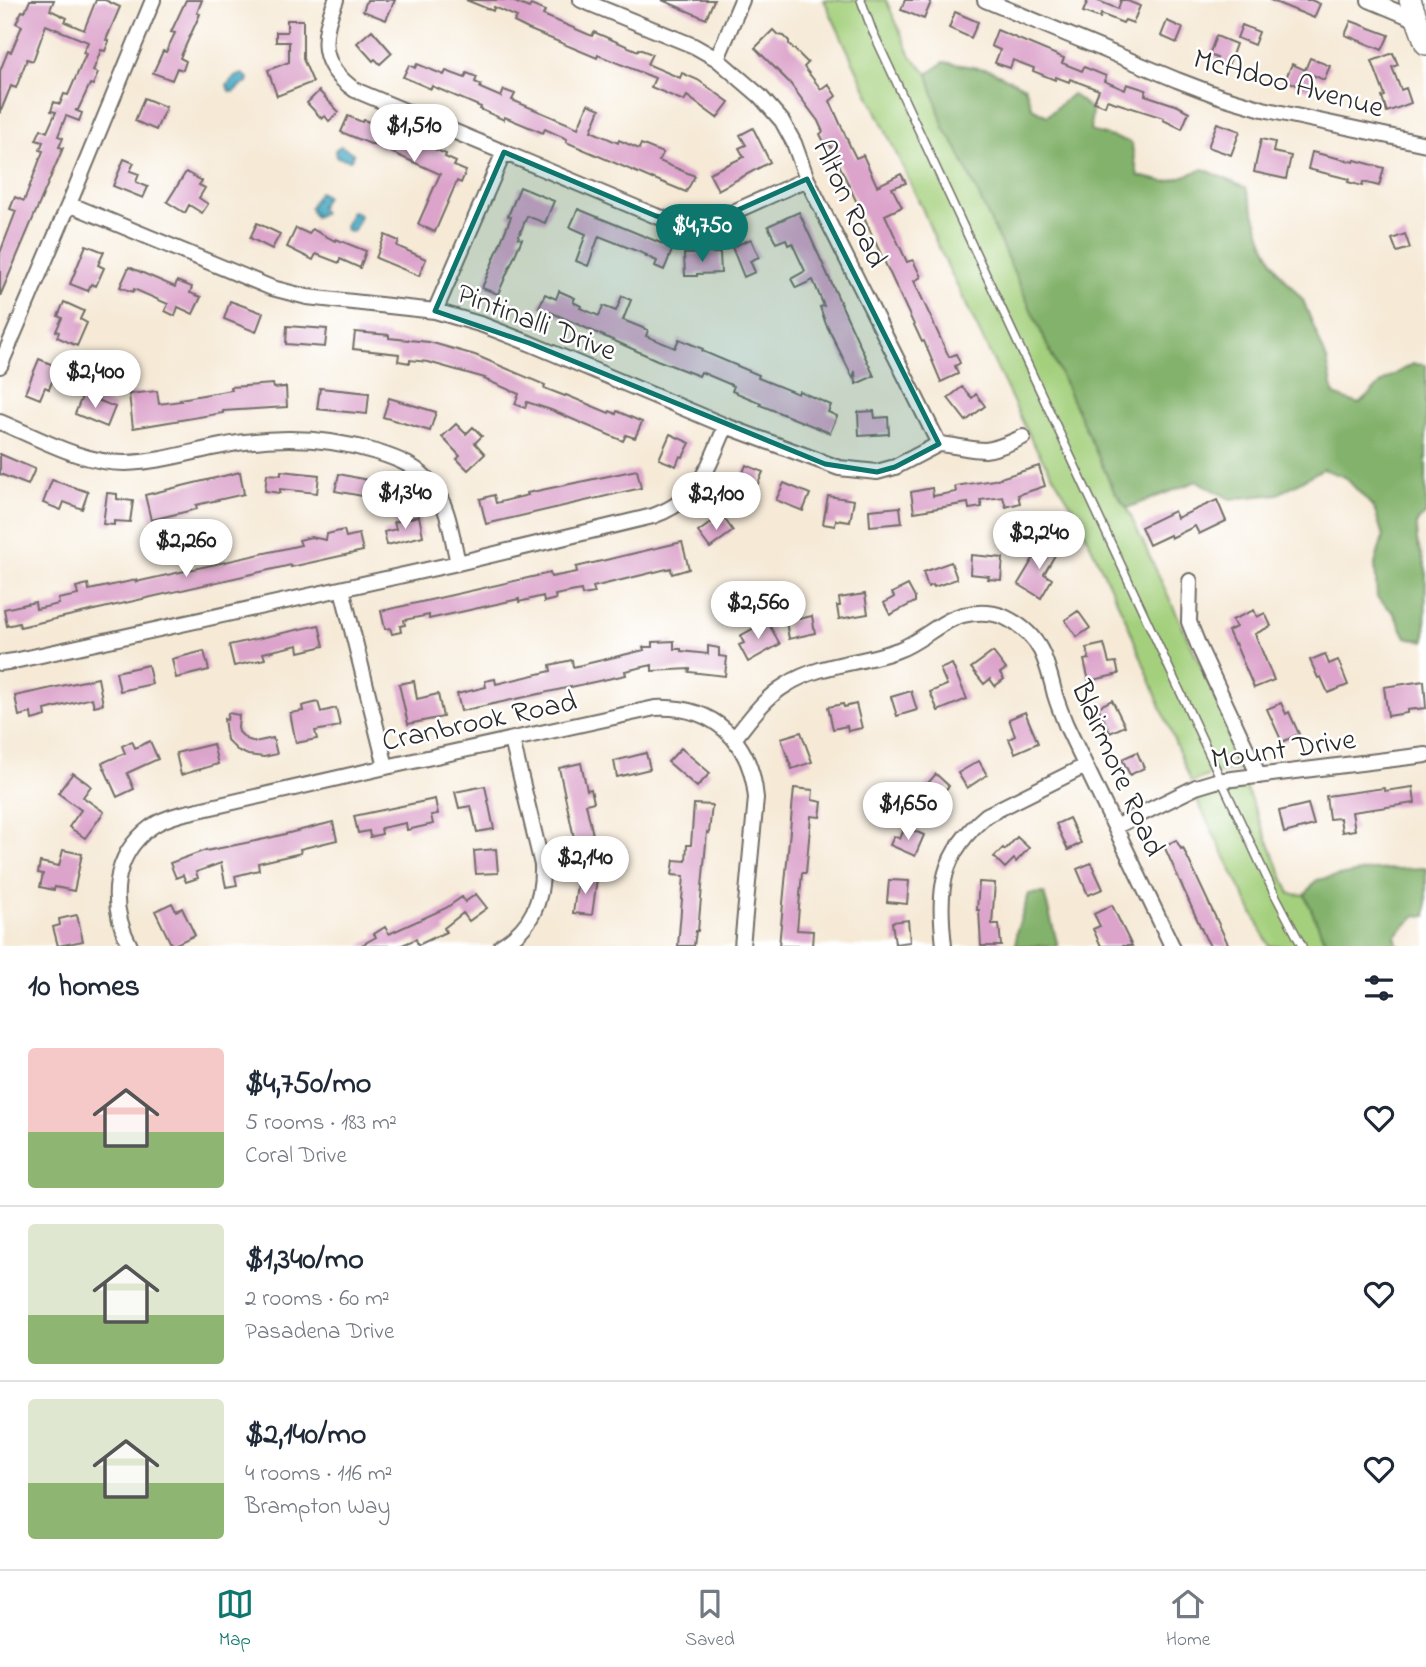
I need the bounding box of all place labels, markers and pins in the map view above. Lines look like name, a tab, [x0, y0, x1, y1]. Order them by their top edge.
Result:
pin: $1,510	[357, 104, 471, 164]
pin: $4,750	[645, 204, 759, 264]
pin: $2,400	[38, 350, 152, 410]
pin: $1,340	[348, 472, 462, 531]
pin: $2,100	[659, 472, 773, 532]
pin: $2,240	[982, 512, 1096, 571]
pin: $2,260	[129, 520, 243, 579]
pin: $2,560	[701, 582, 815, 641]
pin: $1,650	[851, 782, 965, 842]
pin: $2,140	[528, 836, 642, 896]

